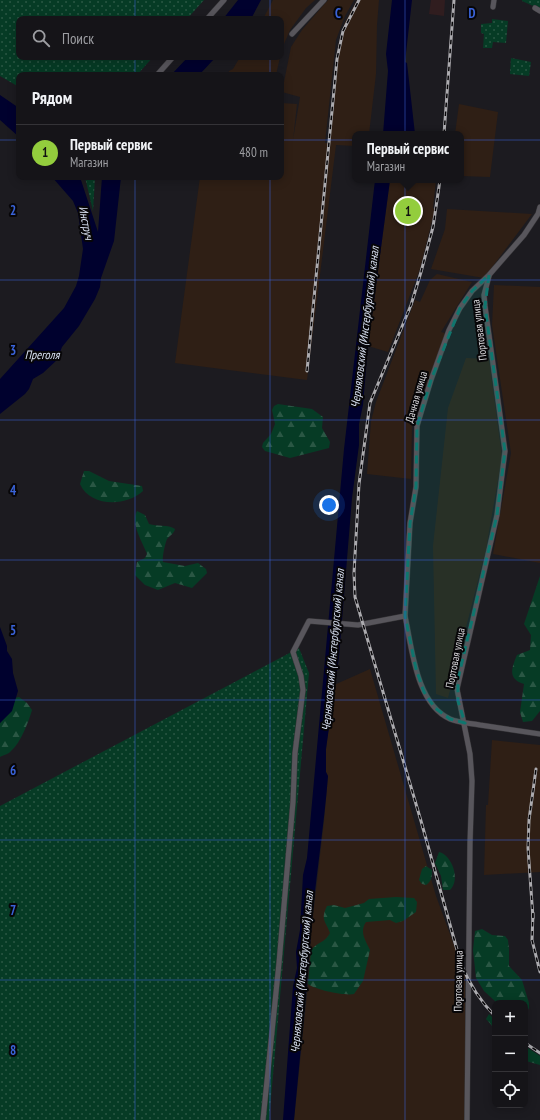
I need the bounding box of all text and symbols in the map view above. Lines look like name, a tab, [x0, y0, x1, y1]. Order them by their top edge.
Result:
text: C	[335, 5, 341, 22]
text: D	[469, 5, 476, 22]
search box	[16, 16, 284, 60]
icon: search	[30, 27, 52, 49]
text: Поиск	[62, 29, 94, 48]
text: Рядом	[32, 87, 72, 109]
popup	[352, 131, 464, 183]
text: Первый сервис	[70, 135, 152, 154]
text: Первый сервис	[367, 139, 449, 158]
text: 1	[42, 144, 48, 161]
text: 480 m	[239, 144, 268, 161]
text: Магазин	[70, 154, 108, 171]
text: Магазин	[367, 158, 405, 175]
pin: 1	[395, 196, 421, 226]
text: 2	[10, 202, 16, 219]
water label: Инструч	[76, 205, 97, 242]
water label: Черняховский (Инстербургский) канал	[347, 244, 382, 409]
street label: Портовая улица	[468, 299, 490, 361]
text: 3	[10, 342, 16, 359]
water label: Преголя	[25, 347, 61, 362]
street label: Дачная улица	[402, 370, 430, 424]
text: 4	[10, 482, 17, 499]
your location	[319, 495, 339, 515]
water label: Черняховский (Инстербургский) канал	[318, 567, 347, 732]
text: 5	[10, 622, 16, 639]
street label: Портовая улица	[442, 627, 468, 689]
text: 6	[10, 762, 16, 779]
water label: Черняховский (Инстербургский) канал	[287, 889, 316, 1054]
text: 7	[10, 902, 16, 919]
street label: Портовая улица	[450, 950, 466, 1012]
map controls	[492, 1000, 528, 1108]
button: +	[492, 1000, 528, 1036]
button: −	[492, 1036, 528, 1072]
text: 8	[10, 1042, 16, 1059]
button: locate	[492, 1072, 528, 1108]

